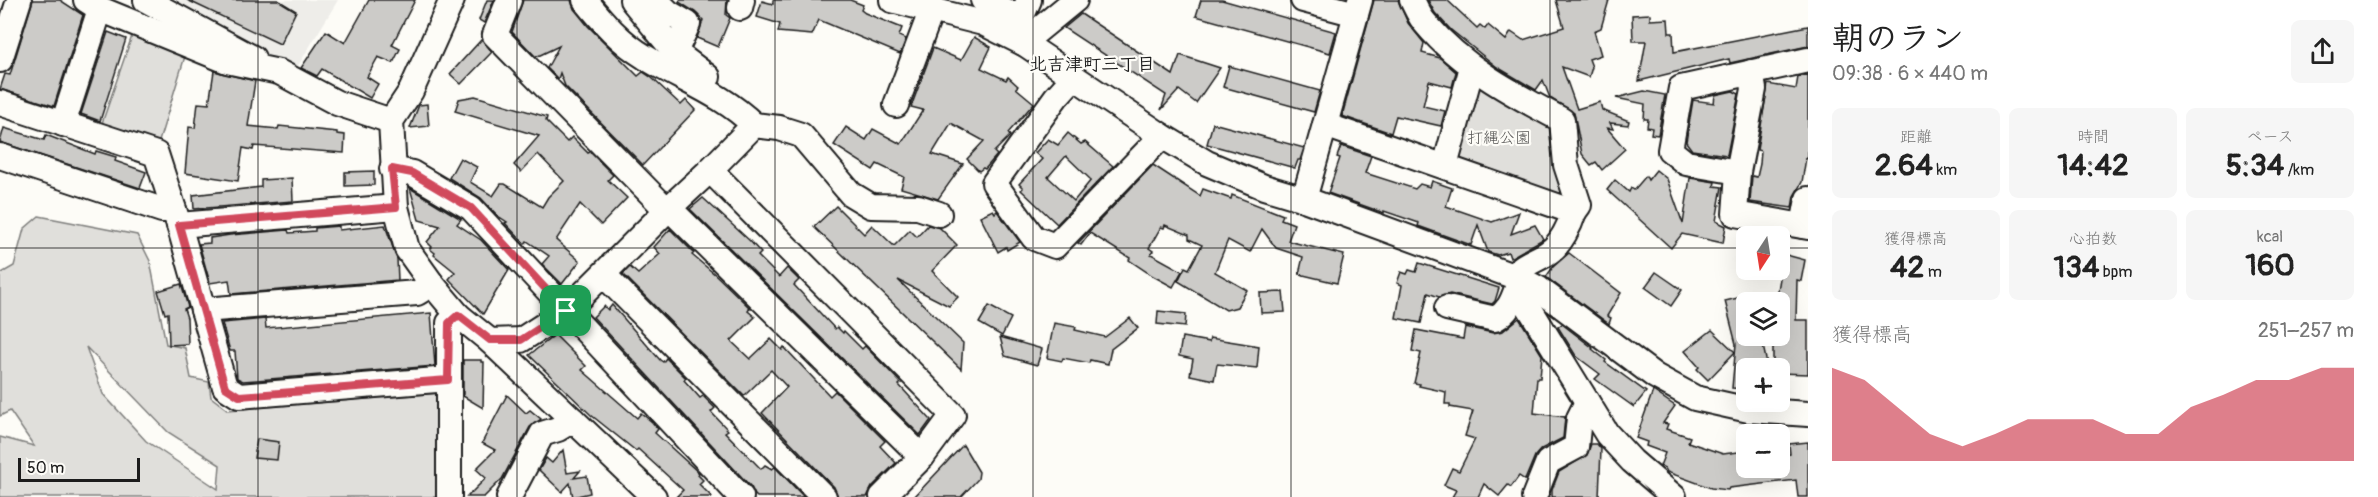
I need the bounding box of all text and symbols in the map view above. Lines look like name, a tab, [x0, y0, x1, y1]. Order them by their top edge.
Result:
text: 朝のラン	[1832, 18, 1964, 59]
button: share	[2291, 20, 2354, 83]
district label: 北吉津町三丁目	[1029, 53, 1155, 76]
text: 09:38 · 6 × 440 m	[1832, 61, 1988, 86]
text: 距離	[1900, 127, 1932, 147]
text: 時間	[2077, 127, 2109, 147]
text: ペース	[2246, 127, 2294, 147]
park label: 打縄公園	[1467, 128, 1531, 148]
text: 2.64	[1875, 147, 1933, 184]
text: 14:42	[2057, 147, 2129, 184]
text: 5:34	[2226, 147, 2284, 184]
text: km	[1933, 160, 1957, 180]
text: /km	[2284, 160, 2314, 180]
north arrow	[1736, 226, 1790, 280]
map controls	[1736, 226, 1790, 478]
text: kcal	[2257, 227, 2283, 247]
text: 獲得標高	[1884, 229, 1948, 249]
text: 心拍数	[2069, 229, 2117, 249]
text: 160	[2245, 247, 2295, 284]
text: 42	[1890, 249, 1924, 286]
text: 134	[2054, 249, 2099, 286]
text: m	[1924, 262, 1942, 282]
text: bpm	[2099, 262, 2132, 282]
pin	[540, 285, 591, 336]
button: layers	[1736, 292, 1790, 346]
icon: arrive	[549, 294, 582, 327]
text: 251–257 m	[2258, 318, 2354, 343]
text: 獲得標高	[1832, 322, 1912, 347]
button: +	[1736, 358, 1790, 412]
button: −	[1736, 424, 1790, 478]
scale bar	[18, 455, 140, 482]
text: 50 m	[27, 458, 64, 478]

